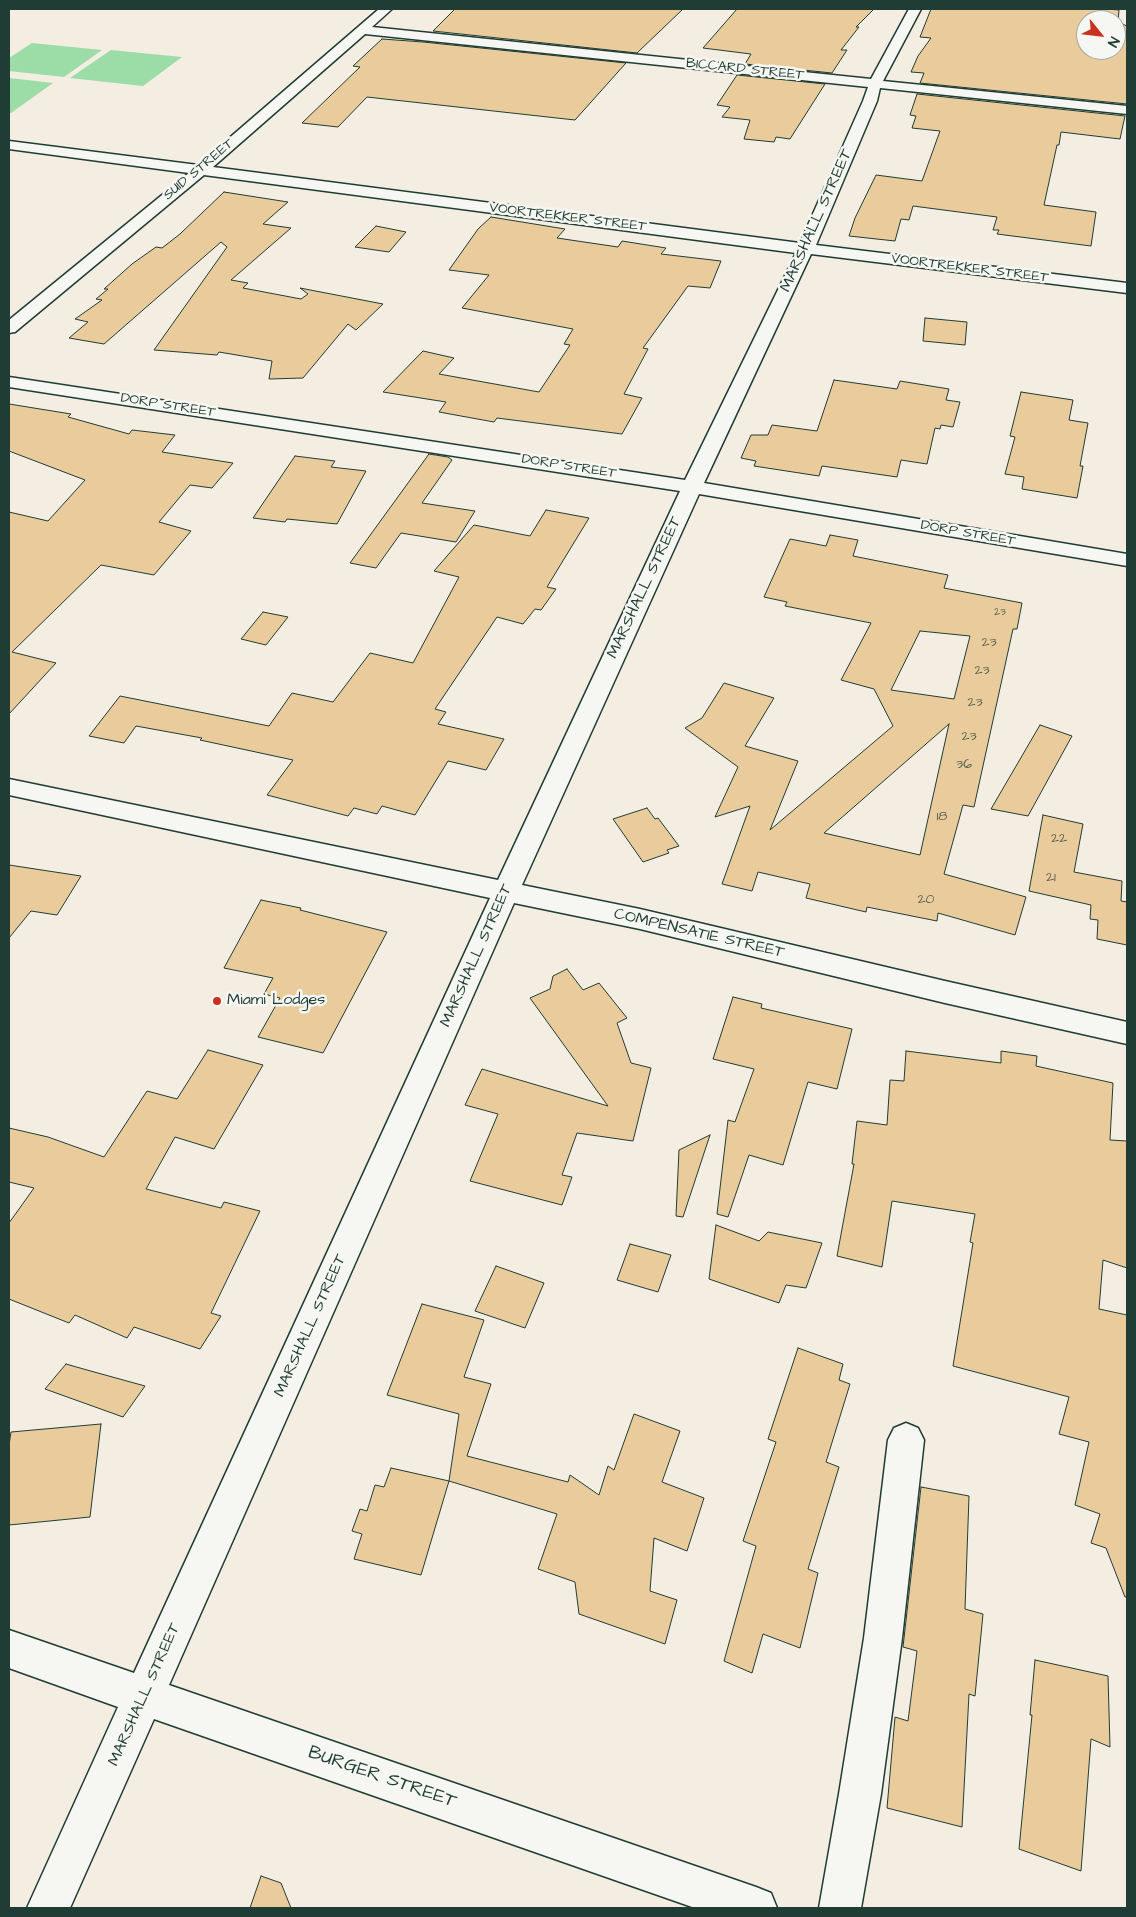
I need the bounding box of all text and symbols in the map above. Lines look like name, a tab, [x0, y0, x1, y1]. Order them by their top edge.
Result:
north arrow	[1076, 10, 1126, 60]
text: N	[1102, 33, 1124, 50]
street label: BICCARD STREET	[685, 55, 805, 85]
street label: SUID STREET	[160, 136, 238, 204]
street label: MARSHALL STREET	[777, 147, 857, 295]
street label: VOORTREKKER STREET	[488, 200, 648, 236]
street label: VOORTREKKER STREET	[890, 251, 1050, 287]
street label: DORP STREET	[119, 390, 217, 422]
street label: DORP STREET	[520, 451, 618, 483]
street label: MARSHALL STREET	[604, 514, 686, 662]
street label: DORP STREET	[919, 517, 1017, 551]
house number: 23	[994, 606, 1006, 620]
house number: 23	[981, 635, 997, 651]
house number: 23	[974, 663, 990, 679]
house number: 23	[967, 695, 983, 711]
house number: 23	[961, 729, 977, 745]
house number: 36	[956, 757, 972, 773]
house number: 18	[937, 809, 947, 825]
house number: 22	[1051, 831, 1067, 847]
house number: 21	[1046, 870, 1056, 886]
street label: MARSHALL STREET	[437, 882, 517, 1030]
house number: 20	[918, 892, 934, 908]
street label: COMPENSATIE STREET	[612, 905, 786, 963]
place label: Miami Lodges	[227, 991, 325, 1011]
marker: Miami Lodges	[211, 995, 223, 1007]
street label: MARSHALL STREET	[271, 1252, 351, 1400]
street label: MARSHALL STREET	[105, 1621, 185, 1769]
street label: BURGER STREET	[305, 1742, 459, 1814]

